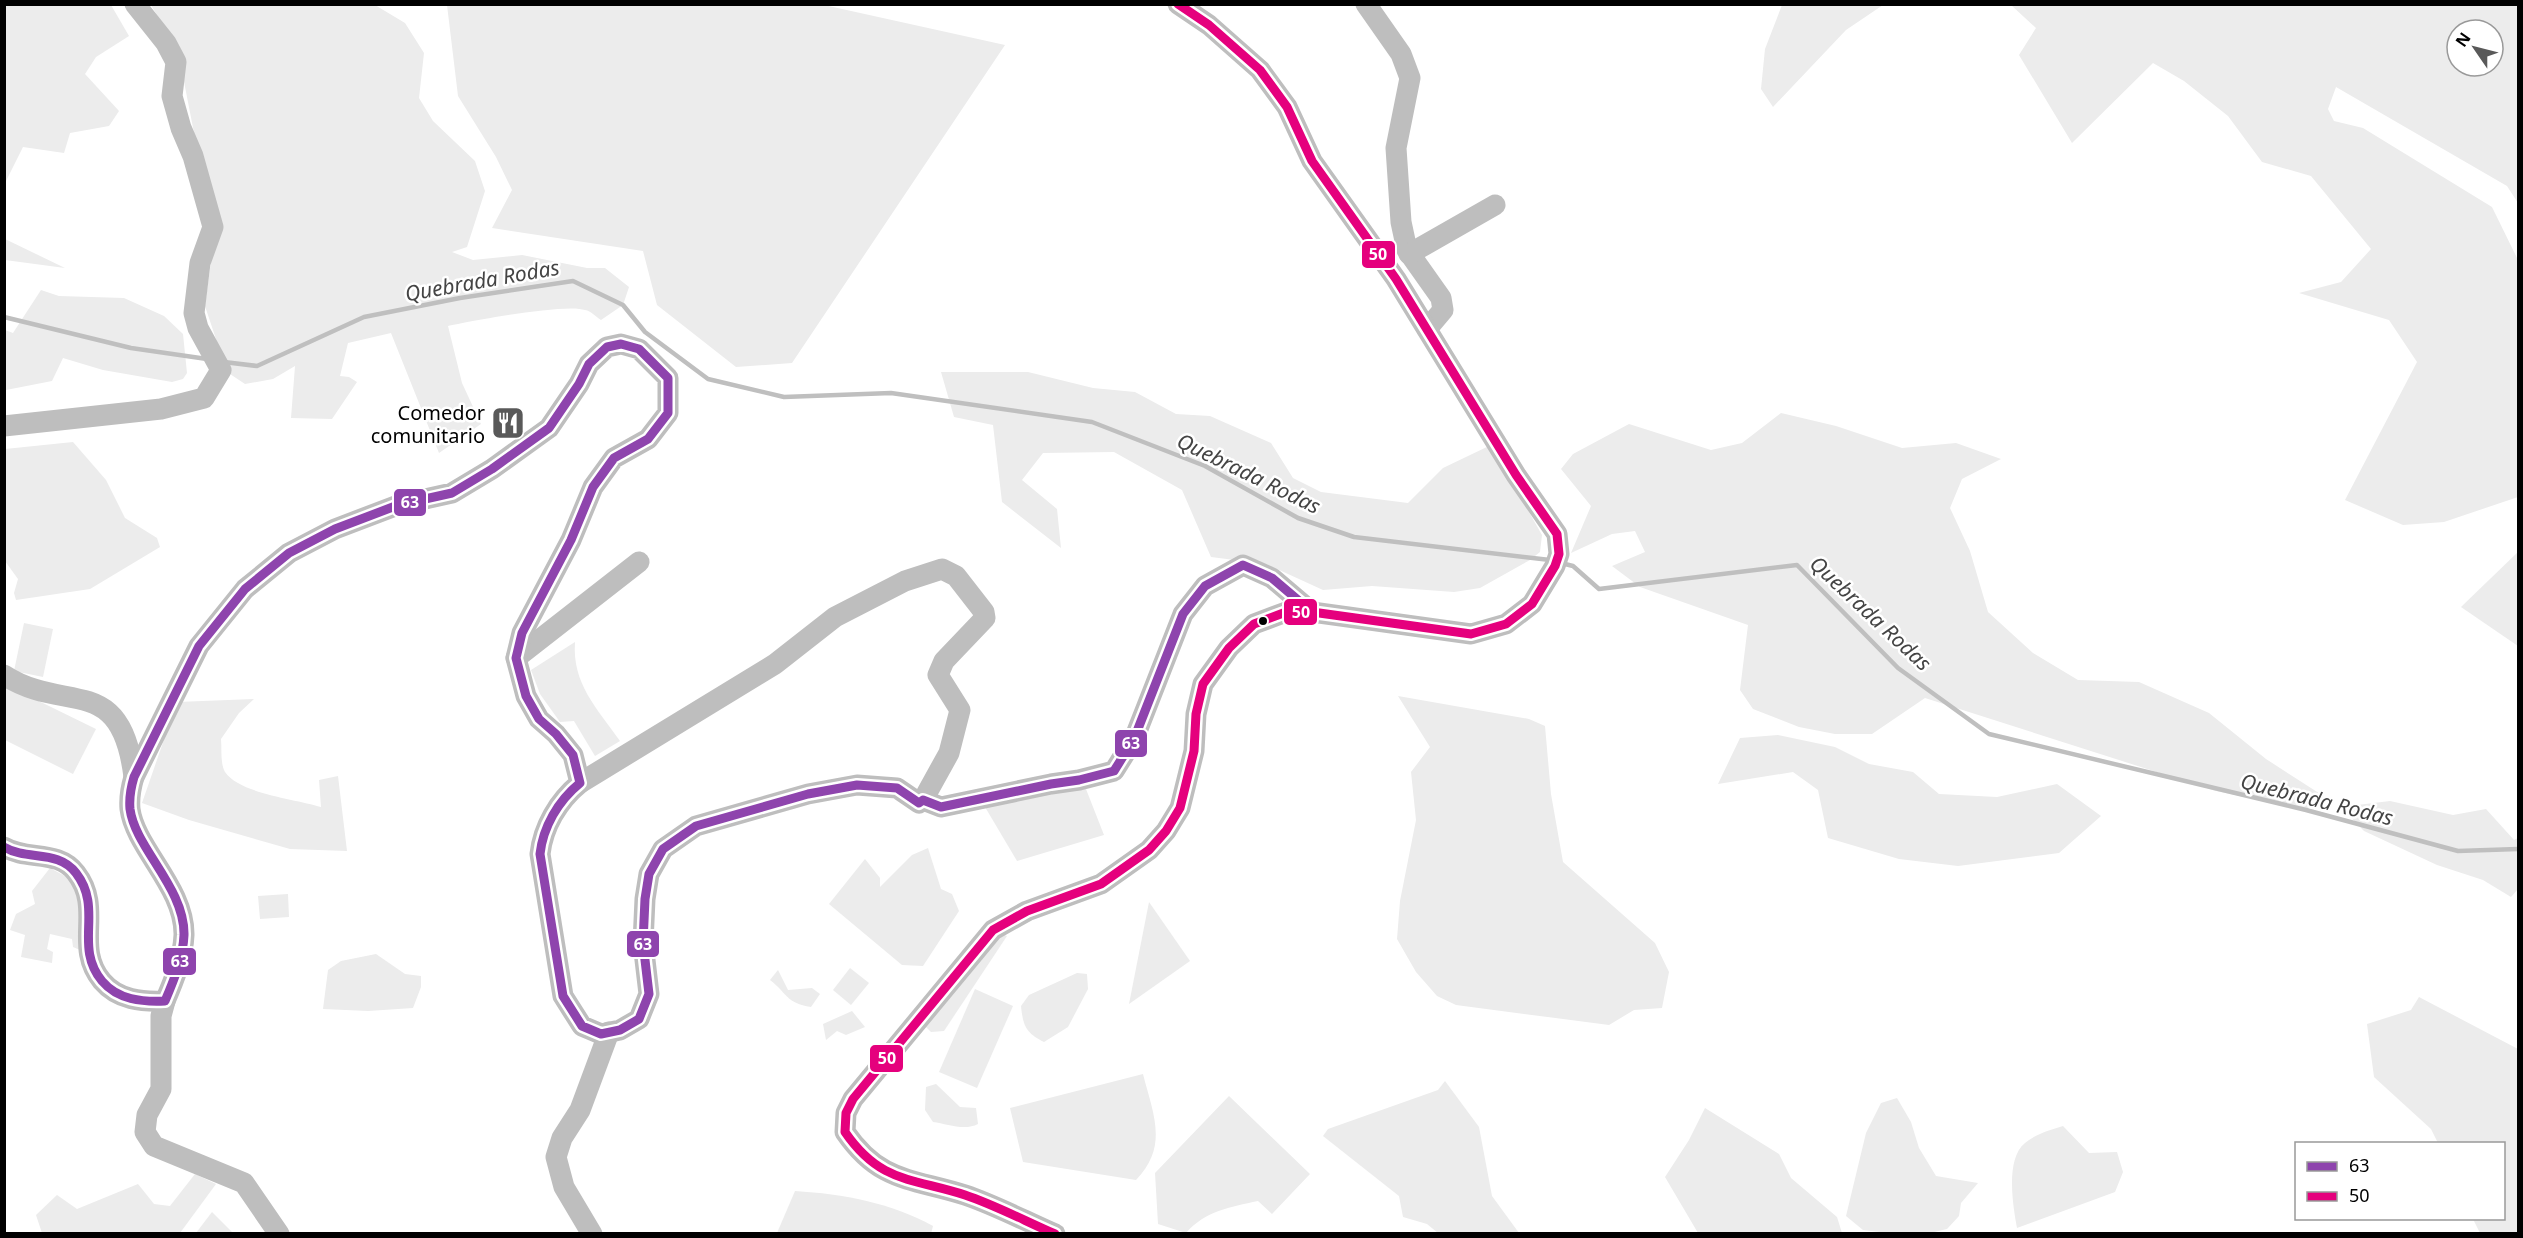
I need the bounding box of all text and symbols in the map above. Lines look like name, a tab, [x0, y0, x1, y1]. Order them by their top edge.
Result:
north arrow	[2445, 18, 2505, 78]
text: N	[2450, 28, 2475, 51]
line badge: 50	[1361, 240, 1396, 269]
text: 50	[1369, 243, 1387, 265]
water label: Quebrada Rodas	[403, 253, 561, 307]
place label: Comedor comunitario	[371, 399, 485, 449]
restaurant icon: Comedor comunitario	[490, 405, 526, 441]
water label: Quebrada Rodas	[1173, 426, 1325, 520]
line badge: 63	[393, 488, 427, 517]
text: 63	[401, 491, 419, 513]
water label: Quebrada Rodas	[1804, 549, 1938, 677]
line badge: 50	[1283, 598, 1318, 626]
text: 50	[1292, 601, 1310, 623]
unlabelled marker	[1257, 615, 1269, 627]
line badge: 63	[1114, 729, 1148, 758]
text: 63	[1122, 732, 1140, 754]
water label: Quebrada Rodas	[2238, 767, 2396, 831]
line badge: 63	[626, 930, 660, 958]
text: 63	[634, 933, 652, 955]
line badge: 63	[162, 947, 197, 976]
text: 63	[171, 950, 189, 972]
line badge: 50	[869, 1044, 904, 1073]
text: 50	[878, 1047, 896, 1069]
legend	[2295, 1142, 2505, 1220]
text: 63	[2349, 1153, 2370, 1177]
text: 50	[2349, 1183, 2370, 1207]

